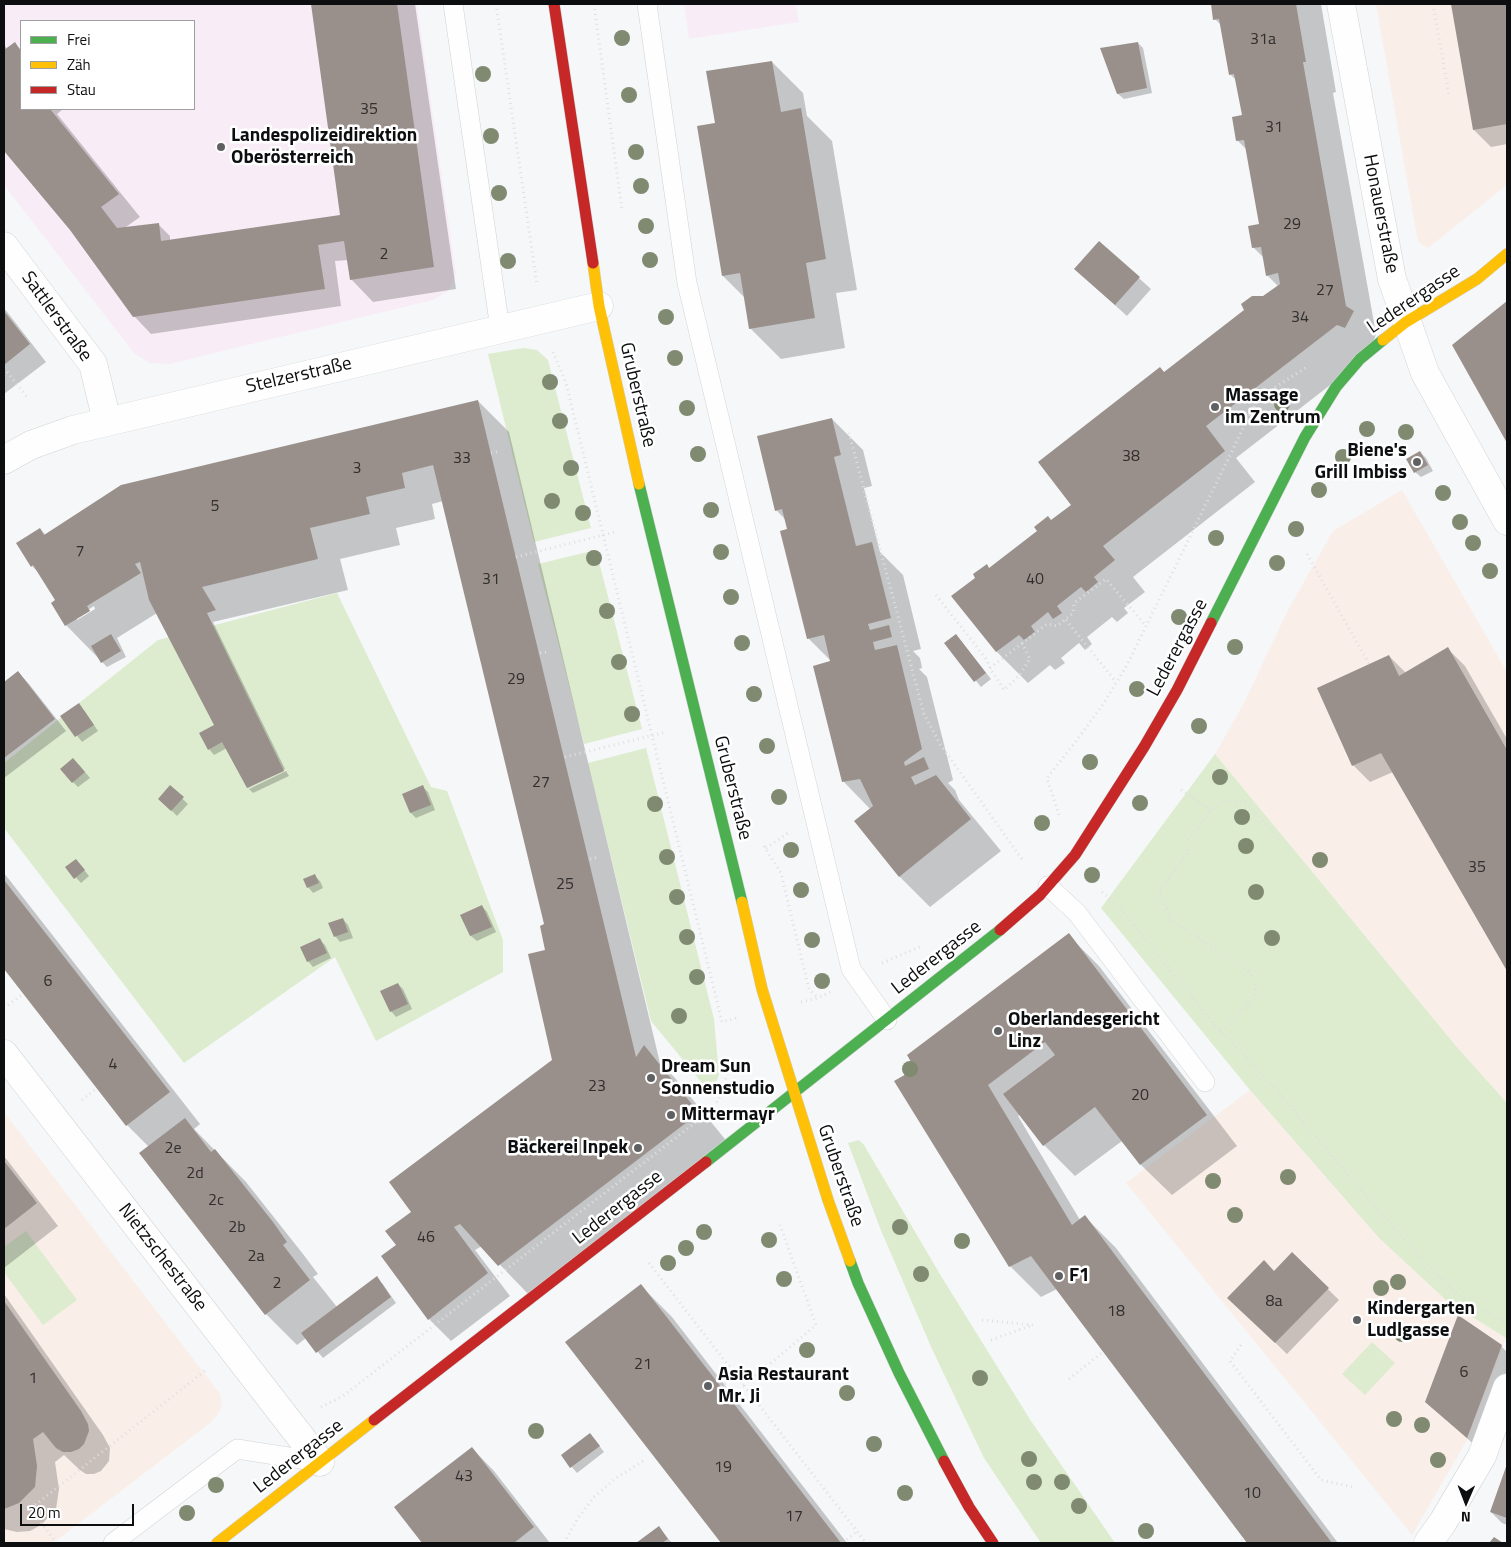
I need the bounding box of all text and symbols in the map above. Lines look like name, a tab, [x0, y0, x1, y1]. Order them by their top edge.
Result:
legend	[20, 20, 195, 110]
text: Frei	[67, 28, 90, 51]
house number: 31a	[1250, 30, 1276, 50]
text: Zäh	[67, 53, 91, 76]
text: Stau	[67, 78, 96, 101]
house number: 35	[360, 100, 378, 120]
house number: 31	[1265, 118, 1283, 138]
place label: Landespolizeidirektion Oberösterreich	[231, 125, 417, 169]
marker: Landespolizeidirektion Oberösterreich	[215, 141, 227, 153]
street label: Honauerstraße	[1357, 153, 1403, 275]
house number: 29	[1283, 215, 1301, 235]
house number: 2	[380, 245, 388, 265]
street label: Lederergasse	[1363, 261, 1465, 339]
street label: Sattlerstraße	[16, 267, 96, 367]
house number: 27	[1316, 281, 1334, 301]
house number: 34	[1291, 308, 1309, 328]
street label: Gruberstraße	[614, 340, 660, 450]
street label: Stelzerstraße	[244, 353, 354, 399]
place label: Massage im Zentrum	[1225, 385, 1321, 429]
marker: Massage im Zentrum	[1209, 401, 1221, 413]
place label: Biene's Grill Imbiss	[1314, 440, 1407, 484]
house number: 38	[1122, 447, 1140, 467]
house number: 33	[453, 449, 471, 469]
marker: Biene's Grill Imbiss	[1411, 456, 1423, 468]
house number: 3	[353, 459, 361, 479]
house number: 5	[211, 497, 219, 517]
house number: 7	[76, 542, 84, 562]
house number: 31	[482, 570, 500, 590]
house number: 40	[1026, 570, 1044, 590]
street label: Lederergasse	[1143, 595, 1213, 701]
house number: 29	[507, 670, 525, 690]
street label: Gruberstraße	[708, 734, 756, 842]
house number: 27	[532, 773, 550, 793]
house number: 35	[1468, 858, 1486, 878]
house number: 25	[556, 875, 574, 895]
street label: Lederergasse	[888, 916, 986, 1000]
house number: 6	[44, 972, 52, 992]
place label: Oberlandesgericht Linz	[1008, 1009, 1160, 1053]
marker: Oberlandesgericht Linz	[992, 1025, 1004, 1037]
house number: 4	[109, 1055, 117, 1075]
place label: Dream Sun Sonnenstudio	[661, 1056, 774, 1100]
marker: Dream Sun Sonnenstudio	[645, 1072, 657, 1084]
house number: 23	[588, 1077, 606, 1097]
house number: 20	[1131, 1086, 1149, 1106]
place label: Mittermayr	[681, 1104, 775, 1126]
marker: Mittermayr	[665, 1109, 677, 1121]
street label: Gruberstraße	[812, 1122, 868, 1230]
place label: Bäckerei Inpek	[507, 1137, 628, 1159]
house number: 2e	[164, 1139, 182, 1159]
marker: Bäckerei Inpek	[632, 1142, 644, 1154]
house number: 2d	[186, 1164, 204, 1184]
street label: Lederergasse	[569, 1166, 667, 1250]
house number: 2c	[208, 1191, 224, 1211]
street label: Nietzschestraße	[113, 1199, 211, 1317]
house number: 2b	[228, 1218, 246, 1238]
house number: 46	[417, 1228, 435, 1248]
house number: 2a	[248, 1247, 264, 1267]
place label: F1	[1069, 1265, 1090, 1287]
marker: F1	[1053, 1270, 1065, 1282]
house number: 2	[273, 1274, 281, 1294]
house number: 8a	[1266, 1292, 1282, 1312]
place label: Kindergarten Ludlgasse	[1367, 1298, 1475, 1342]
house number: 18	[1107, 1302, 1125, 1322]
marker: Kindergarten Ludlgasse	[1351, 1314, 1363, 1326]
house number: 21	[634, 1355, 652, 1375]
house number: 6	[1460, 1363, 1468, 1383]
place label: Asia Restaurant Mr. Ji	[718, 1364, 849, 1408]
house number: 1	[29, 1369, 37, 1389]
marker: Asia Restaurant Mr. Ji	[702, 1380, 714, 1392]
street label: Lederergasse	[250, 1415, 348, 1499]
house number: 19	[714, 1458, 732, 1478]
house number: 43	[455, 1467, 473, 1487]
north arrow	[1441, 1477, 1491, 1527]
house number: 10	[1243, 1484, 1261, 1504]
scale bar	[22, 1494, 136, 1526]
text: 20 m	[28, 1501, 61, 1524]
house number: 17	[785, 1507, 803, 1527]
text: N	[1461, 1507, 1471, 1528]

